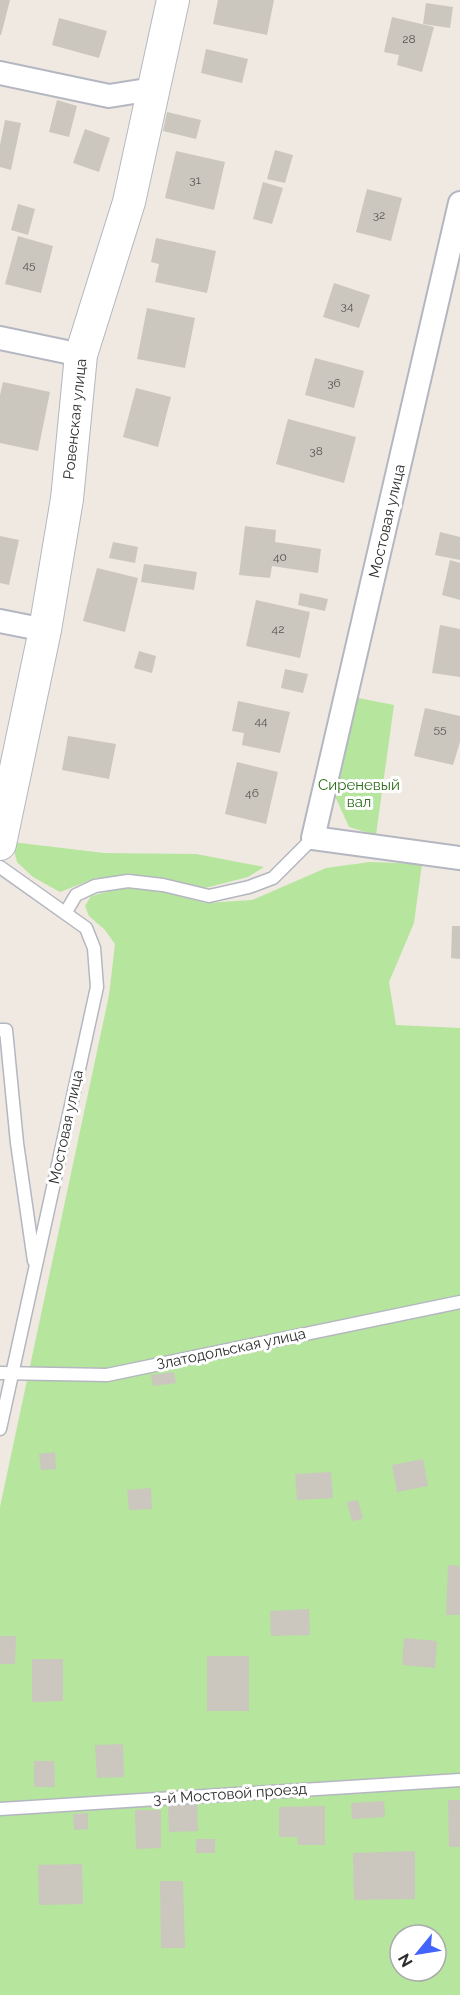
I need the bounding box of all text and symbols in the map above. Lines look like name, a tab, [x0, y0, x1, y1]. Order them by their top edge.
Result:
house number: 28	[402, 32, 416, 46]
house number: 31	[189, 173, 201, 187]
house number: 32	[373, 208, 385, 222]
house number: 45	[22, 258, 36, 272]
house number: 34	[341, 299, 354, 313]
street label: Ровенская улица	[60, 358, 90, 480]
house number: 36	[327, 376, 341, 390]
house number: 38	[309, 444, 323, 458]
street label: Мостовая улица	[365, 462, 409, 580]
house number: 40	[273, 550, 287, 564]
house number: 42	[272, 622, 284, 636]
house number: 44	[254, 714, 268, 728]
house number: 55	[433, 722, 447, 736]
park label: Сиреневый вал	[318, 776, 400, 811]
house number: 46	[245, 786, 259, 800]
street label: Мостовая улица	[45, 1068, 87, 1186]
street label: Златодольская улица	[155, 1324, 307, 1374]
street label: 3-й Мостовой проезд	[153, 1780, 308, 1808]
north arrow	[388, 1923, 448, 1983]
text: N	[394, 1950, 417, 1970]

